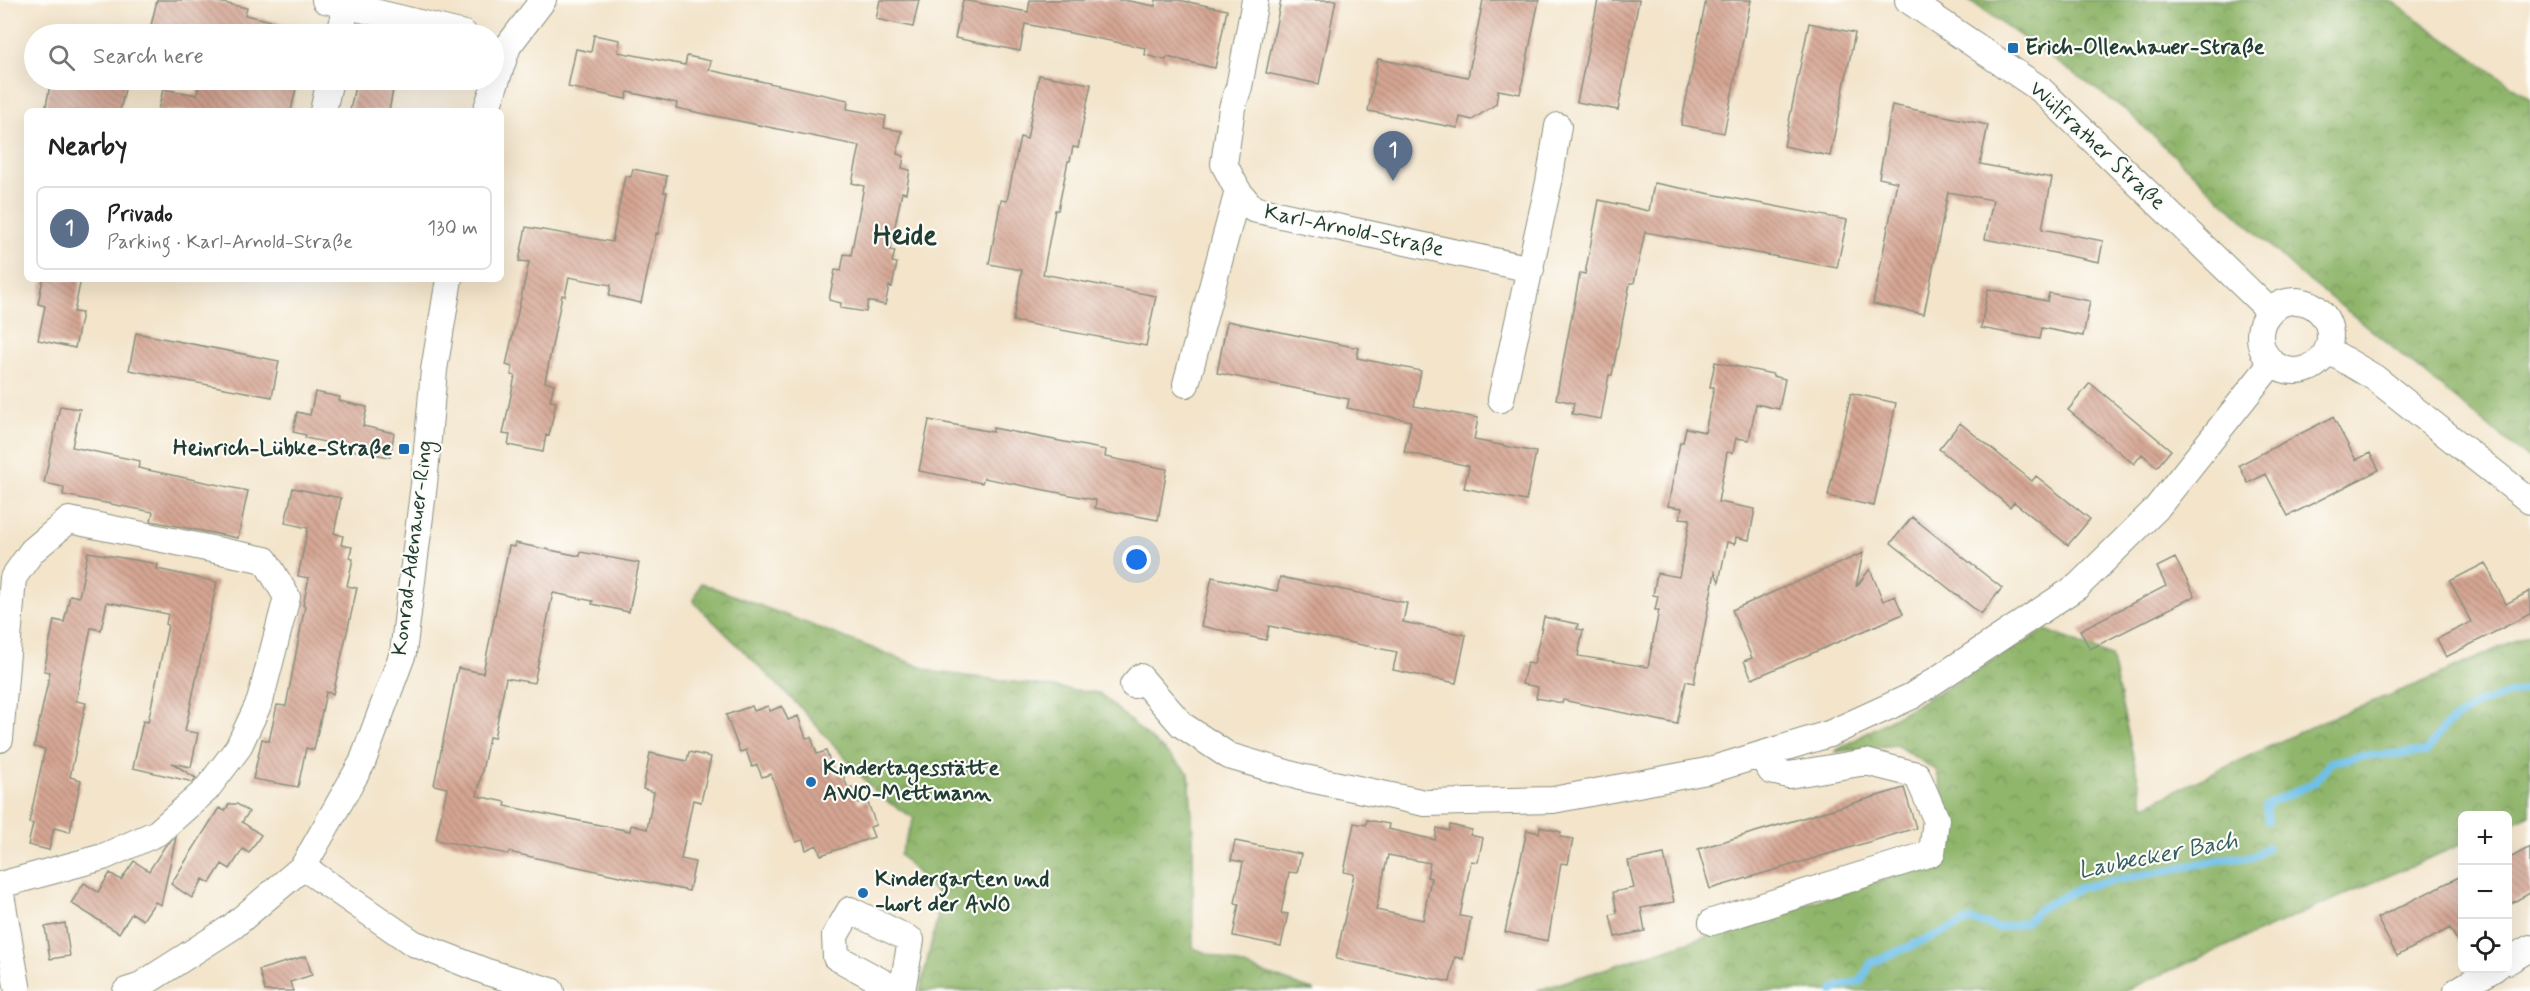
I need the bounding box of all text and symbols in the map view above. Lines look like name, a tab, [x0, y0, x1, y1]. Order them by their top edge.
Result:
search box	[24, 24, 504, 90]
place label: Erich-Ollenhauer-Straße	[2025, 34, 2265, 62]
icon: search	[45, 41, 78, 74]
marker: Erich-Ollenhauer-Straße	[2006, 41, 2020, 55]
text: Search here	[93, 43, 204, 71]
street label: Wülfrather Straße	[2023, 75, 2171, 217]
text: Nearby	[48, 130, 127, 164]
pin: 1	[1374, 132, 1412, 181]
street label: Karl-Arnold-Straße	[1262, 198, 1447, 264]
text: Privado	[107, 201, 173, 229]
text: 1	[65, 215, 74, 242]
text: 130 m	[427, 215, 478, 242]
district label: Heide	[873, 218, 937, 255]
text: Parking · Karl-Arnold-Straße	[107, 229, 353, 256]
place label: Heinrich-Lübke-Straße	[173, 435, 392, 463]
street label: Konrad-Adenauer-Ring	[386, 439, 443, 658]
marker: Heinrich-Lübke-Straße	[397, 442, 411, 456]
your location	[1122, 545, 1151, 574]
place label: Kindertagesstätte AWO-Mettmann	[823, 755, 999, 808]
marker: Kindertagesstätte AWO-Mettmann	[804, 775, 818, 789]
map controls	[2458, 811, 2512, 973]
button: +	[2458, 811, 2512, 865]
water label: Laubecker Bach	[2076, 825, 2240, 887]
button: −	[2458, 865, 2512, 919]
place label: Kindergarten und -hort der AWO	[875, 866, 1049, 919]
marker: Kindergarten und -hort der AWO	[856, 886, 870, 900]
button: locate	[2458, 919, 2512, 973]

